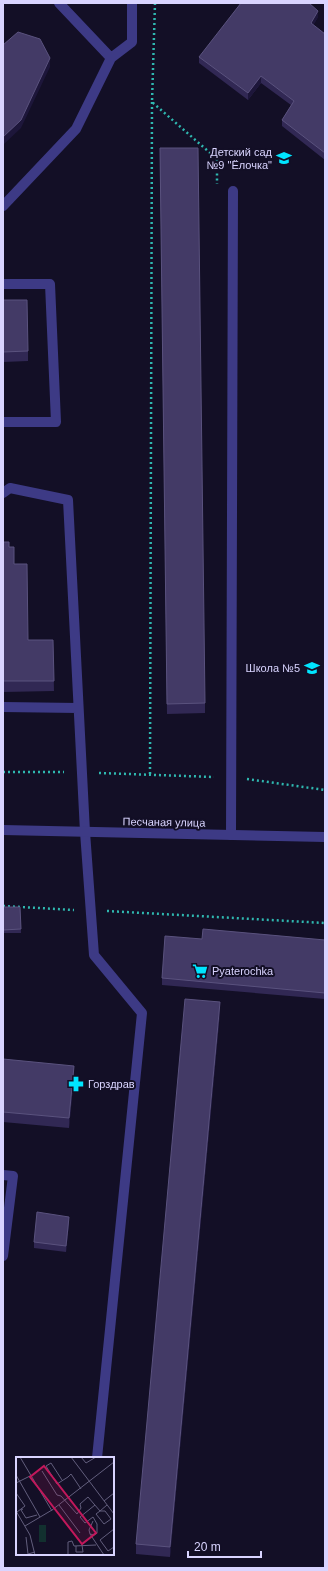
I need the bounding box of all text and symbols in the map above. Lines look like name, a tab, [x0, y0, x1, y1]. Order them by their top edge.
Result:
place label: Детский сад №9 "Ёлочка"	[207, 146, 273, 171]
school or university icon: Детский сад №9 "Ёлочка"	[275, 149, 293, 167]
school or university icon: Школа №5	[303, 659, 321, 677]
place label: Школа №5	[246, 662, 300, 674]
street label: Песчаная улица	[123, 815, 206, 829]
supermarket icon: Pyaterochka	[191, 962, 209, 980]
place label: Pyaterochka	[212, 965, 274, 977]
pharmacy icon: Горздрав	[67, 1075, 85, 1093]
place label: Горздрав	[88, 1078, 135, 1090]
inset map	[16, 1457, 114, 1555]
scale bar	[188, 1533, 261, 1559]
text: 20 m	[194, 1540, 221, 1554]

